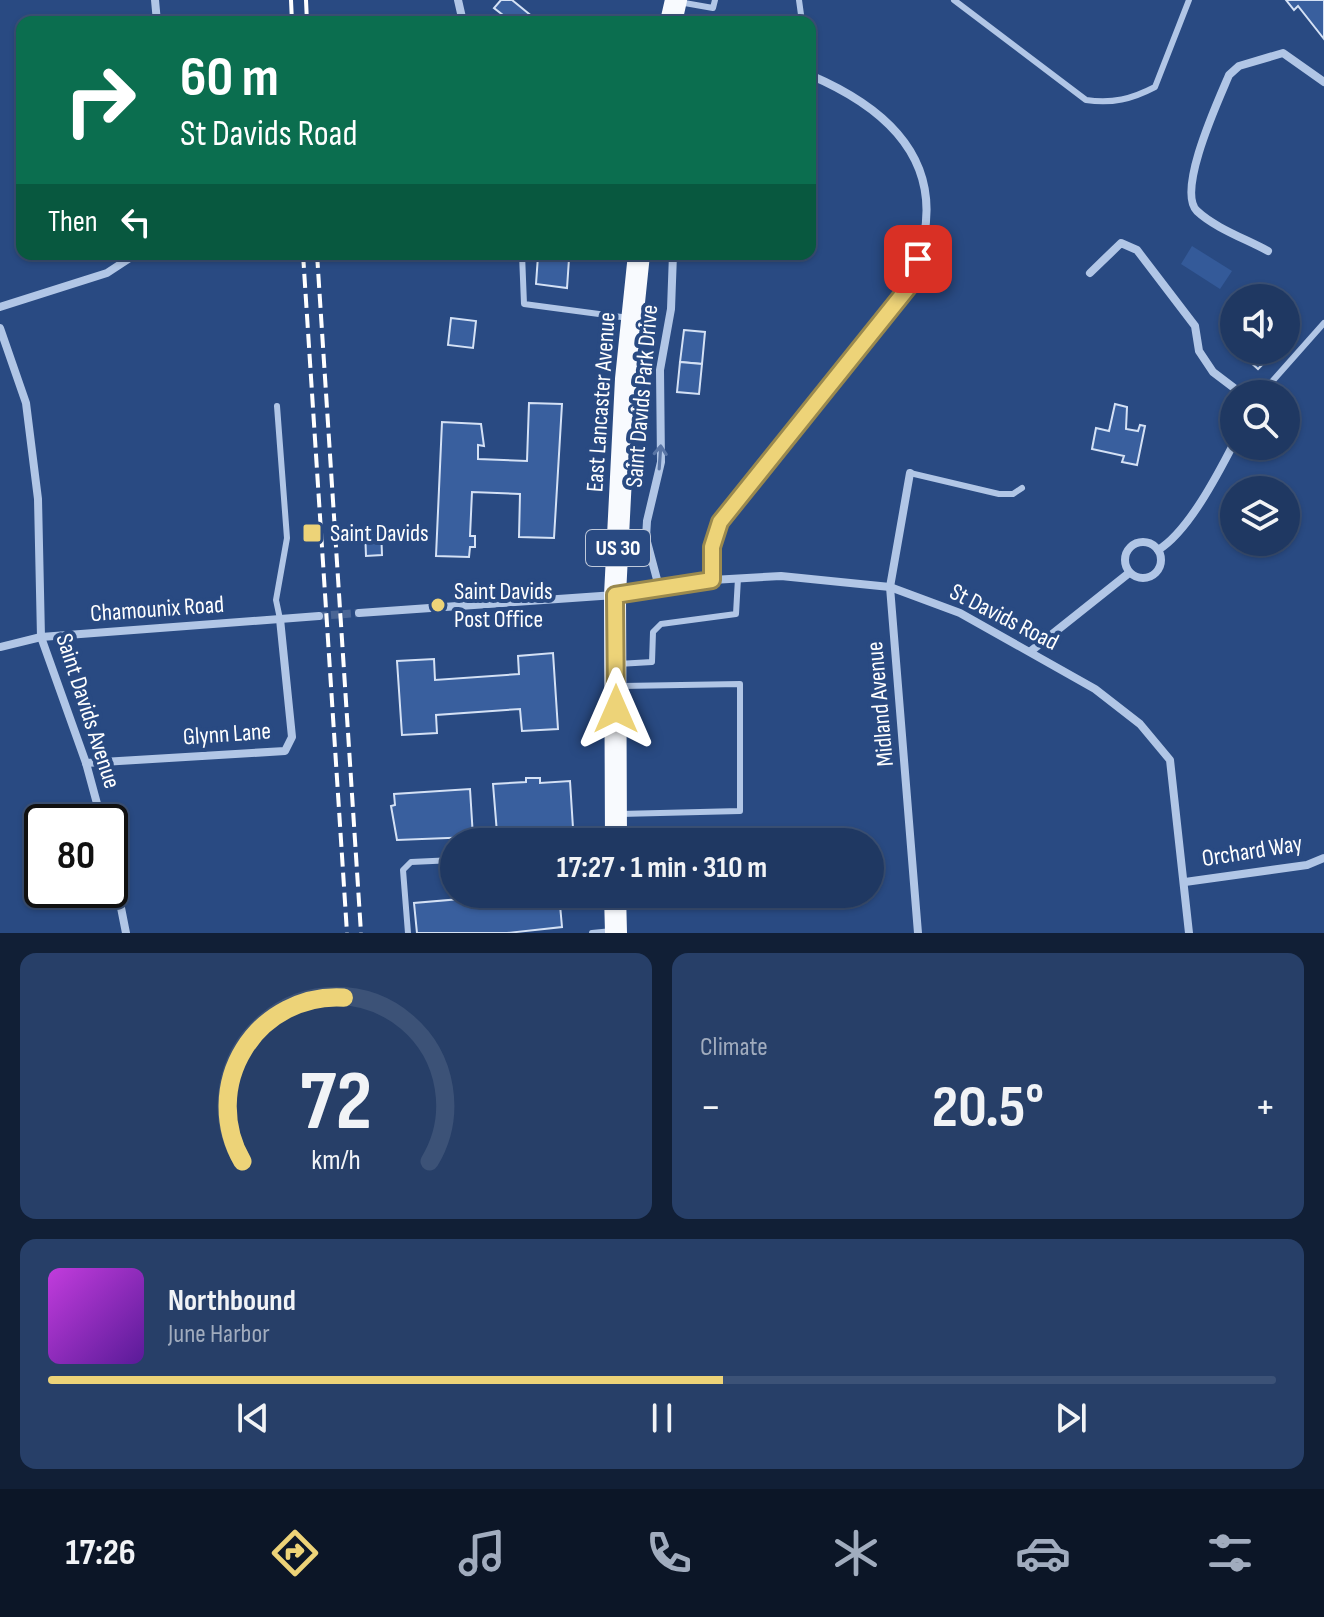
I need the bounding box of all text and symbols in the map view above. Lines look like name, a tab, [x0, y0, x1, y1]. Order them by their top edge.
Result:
text: 60 m	[180, 45, 279, 112]
icon: right	[48, 48, 152, 152]
text: St Davids Road	[180, 113, 357, 156]
icon: left	[114, 200, 158, 244]
text: Then	[48, 204, 98, 240]
pin	[884, 225, 952, 293]
icon: arrive	[896, 237, 940, 281]
map controls	[1220, 284, 1300, 556]
button: sound	[1220, 284, 1300, 364]
street label: Saint Davids Park Drive	[620, 303, 664, 489]
street label: East Lancaster Avenue	[580, 311, 622, 493]
button: search	[1220, 380, 1300, 460]
one-way arrow	[653, 444, 668, 471]
button: layers	[1220, 476, 1300, 556]
place label: Saint Davids	[330, 519, 429, 548]
marker: Saint Davids	[301, 522, 323, 544]
road number: US 30	[586, 530, 650, 566]
place label: Saint Davids Post Office	[454, 577, 553, 634]
street label: St Davids Road	[945, 577, 1063, 657]
street label: Chamounix Road	[89, 590, 225, 628]
marker: Saint Davids Post Office	[429, 596, 447, 614]
street label: Saint Davids Avenue	[49, 630, 127, 792]
street label: Midland Avenue	[860, 640, 900, 768]
position arrow	[574, 667, 658, 751]
street label: Glynn Lane	[182, 716, 272, 752]
speed limit sign: 80	[24, 804, 128, 908]
street label: Orchard Way	[1200, 829, 1304, 873]
text: 17:27 · 1 min · 310 m	[557, 850, 767, 886]
text: Climate	[700, 1032, 768, 1063]
text: 72	[300, 1053, 372, 1153]
text: 20.5°	[932, 1072, 1044, 1144]
text: −	[700, 1081, 722, 1134]
text: +	[1254, 1081, 1276, 1134]
text: km/h	[311, 1143, 361, 1178]
text: Northbound	[168, 1283, 296, 1319]
text: June Harbor	[168, 1319, 270, 1350]
icon: previous	[231, 1396, 275, 1440]
icon: pause	[640, 1396, 684, 1440]
icon: next	[1049, 1396, 1093, 1440]
icon: directions	[267, 1525, 323, 1581]
icon: music	[454, 1525, 510, 1581]
icon: phone	[641, 1525, 697, 1581]
icon: climate	[828, 1525, 884, 1581]
icon: car	[1015, 1525, 1071, 1581]
icon: filters	[1202, 1525, 1258, 1581]
text: 17:26	[66, 1532, 136, 1575]

